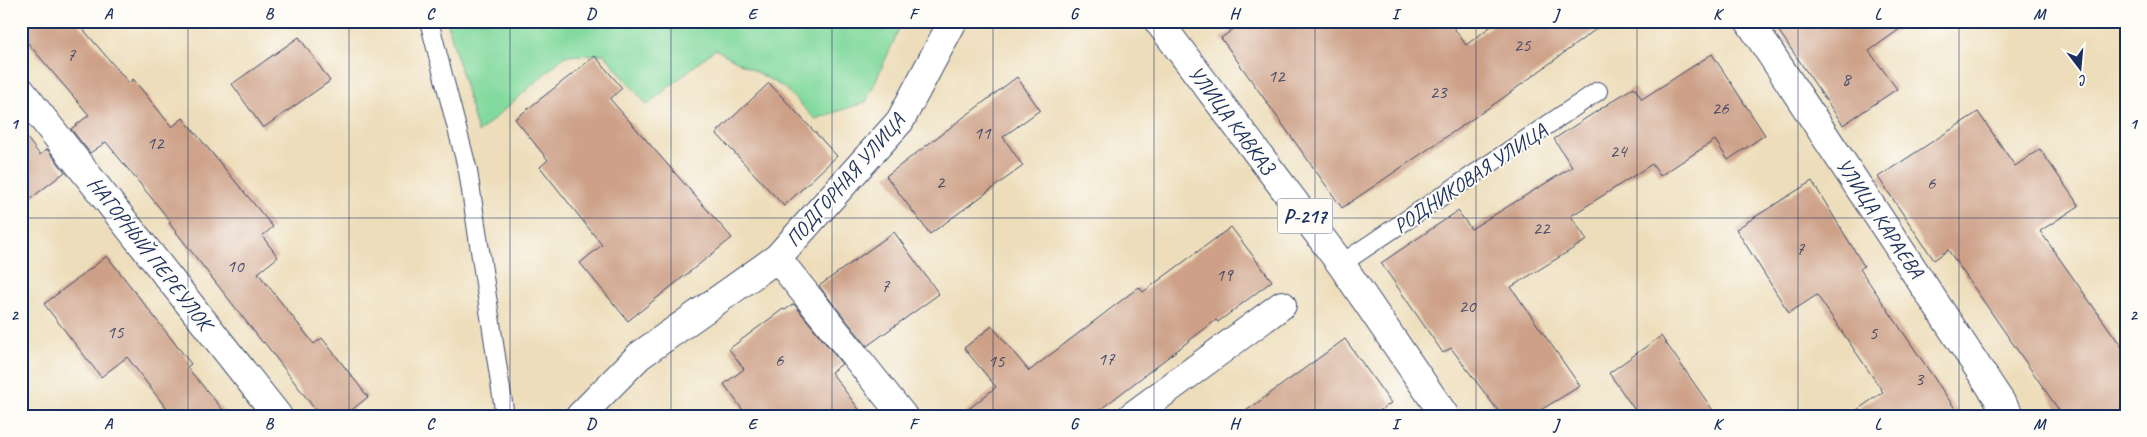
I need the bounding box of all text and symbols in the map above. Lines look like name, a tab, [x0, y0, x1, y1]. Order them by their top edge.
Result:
text: A	[104, 4, 114, 24]
text: B	[265, 4, 275, 24]
text: C	[426, 4, 436, 24]
text: D	[586, 4, 597, 24]
text: E	[748, 4, 759, 24]
text: F	[909, 4, 920, 24]
text: G	[1070, 4, 1080, 24]
text: H	[1229, 4, 1241, 24]
text: I	[1392, 4, 1402, 24]
text: J	[1552, 4, 1561, 24]
text: K	[1713, 4, 1725, 24]
text: L	[1875, 4, 1883, 24]
text: M	[2033, 4, 2047, 24]
house number: 25	[1513, 33, 1532, 57]
north arrow	[2054, 42, 2104, 92]
house number: 7	[67, 43, 77, 67]
street label: УЛИЦА КАВКАЗ	[1183, 61, 1282, 181]
house number: 12	[1267, 64, 1286, 88]
house number: 8	[1842, 67, 1853, 91]
text: С	[2076, 71, 2089, 90]
house number: 23	[1429, 80, 1448, 104]
house number: 26	[1711, 96, 1730, 120]
street label: ПОДГОРНАЯ УЛИЦА	[780, 107, 911, 252]
text: 1	[10, 114, 19, 134]
text: 1	[2129, 114, 2138, 134]
street label: РОДНИКОВАЯ УЛИЦА	[1388, 117, 1552, 239]
house number: 11	[973, 121, 992, 145]
house number: 12	[146, 131, 165, 155]
house number: 24	[1609, 139, 1629, 163]
street label: УЛИЦА КАРАЕВА	[1830, 153, 1930, 284]
house number: 2	[936, 170, 946, 194]
street label: НАГОРНЫЙ ПЕРЕУЛОК	[82, 171, 221, 338]
house number: 6	[1927, 171, 1937, 195]
road number: Р-217	[1278, 198, 1332, 234]
house number: 22	[1532, 216, 1551, 240]
house number: 7	[1796, 237, 1806, 261]
house number: 10	[226, 254, 245, 278]
house number: 19	[1215, 263, 1234, 287]
house number: 7	[881, 274, 891, 298]
house number: 20	[1458, 294, 1477, 318]
text: 2	[10, 305, 19, 325]
text: 2	[2129, 305, 2138, 325]
house number: 15	[106, 320, 125, 344]
house number: 5	[1869, 321, 1879, 345]
house number: 17	[1097, 347, 1116, 371]
house number: 6	[775, 348, 785, 372]
house number: 15	[987, 349, 1006, 373]
house number: 3	[1915, 367, 1925, 391]
text: A	[104, 414, 114, 434]
text: B	[265, 414, 275, 434]
text: C	[426, 414, 436, 434]
text: D	[586, 414, 597, 434]
text: E	[748, 414, 759, 434]
text: F	[909, 414, 920, 434]
text: G	[1070, 414, 1080, 434]
text: H	[1229, 414, 1241, 434]
text: I	[1392, 414, 1402, 434]
text: J	[1552, 414, 1561, 434]
text: K	[1713, 414, 1725, 434]
text: L	[1875, 414, 1883, 434]
text: M	[2033, 414, 2047, 434]

